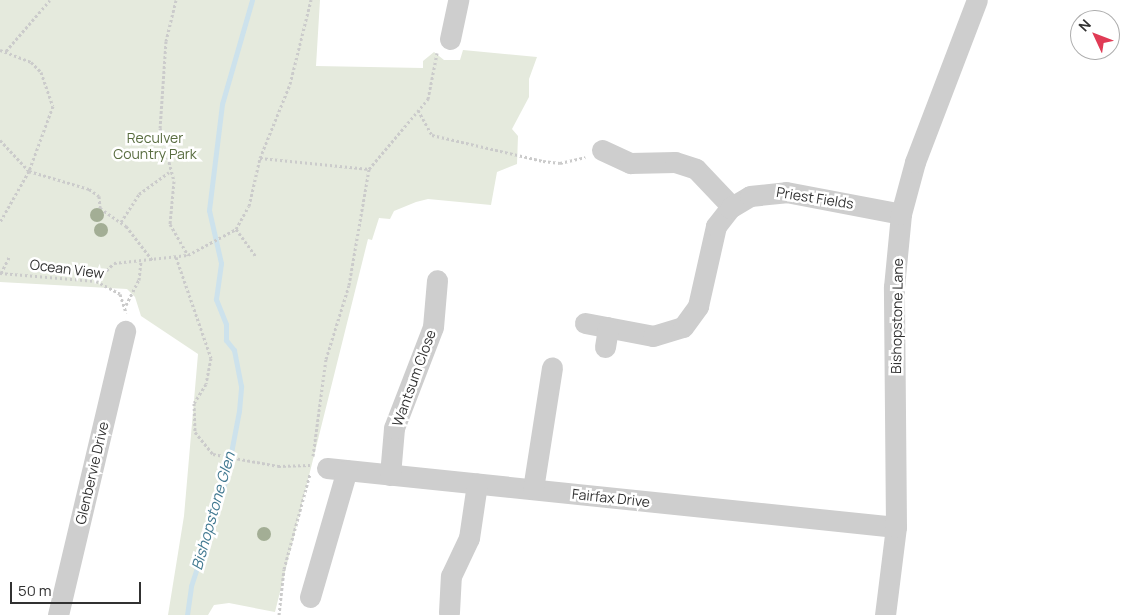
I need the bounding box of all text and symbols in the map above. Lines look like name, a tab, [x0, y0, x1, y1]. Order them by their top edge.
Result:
north arrow	[1070, 10, 1120, 60]
text: N	[1074, 15, 1095, 35]
park label: Reculver Country Park	[113, 130, 197, 162]
street label: Priest Fields	[775, 184, 855, 212]
street label: Ocean View	[29, 256, 105, 282]
street label: Bishopstone Lane	[888, 258, 906, 374]
street label: Wantsum Close	[389, 327, 439, 429]
street label: Glenbervie Drive	[72, 420, 112, 526]
water label: Bishopstone Glen	[188, 450, 238, 572]
street label: Fairfax Drive	[571, 486, 651, 510]
scale bar	[12, 572, 144, 604]
text: 50 m	[18, 580, 52, 601]

